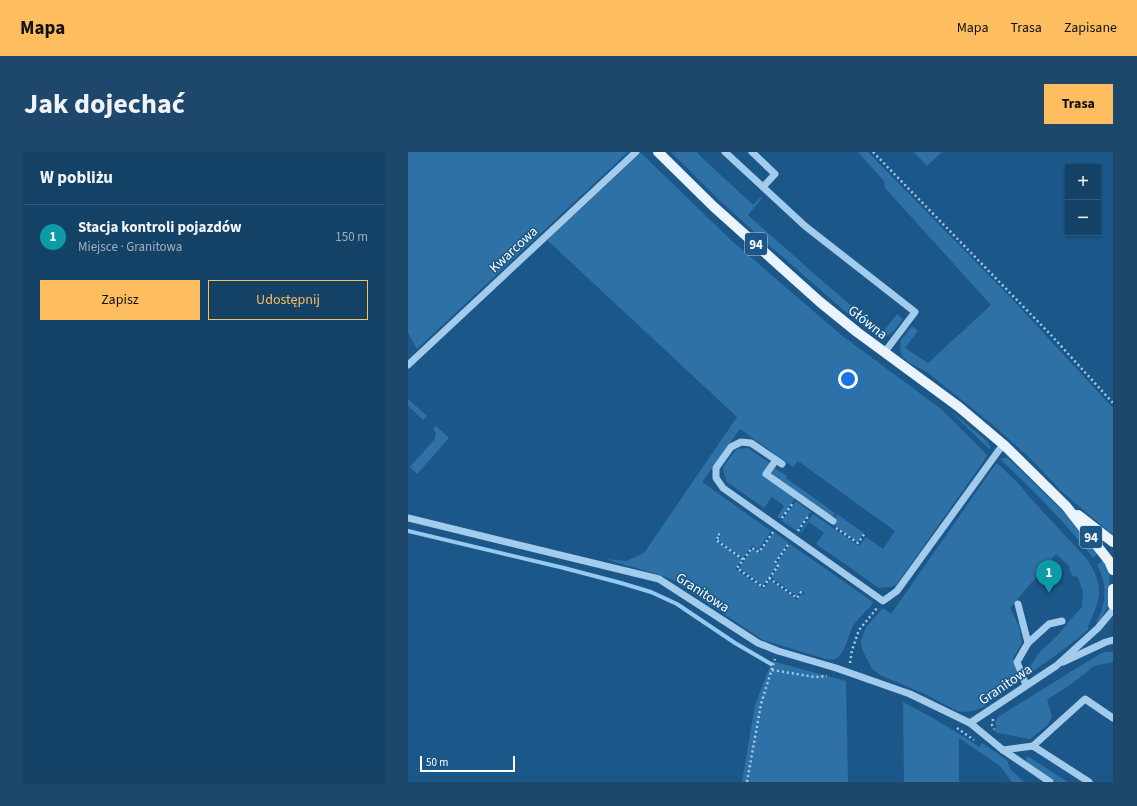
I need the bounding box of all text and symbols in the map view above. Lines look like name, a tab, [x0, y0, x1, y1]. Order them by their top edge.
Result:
text: Mapa	[20, 15, 65, 42]
text: Mapa	[957, 18, 989, 38]
text: Trasa	[1011, 18, 1042, 38]
text: Zapisane	[1064, 18, 1117, 38]
text: Jak dojechać	[24, 84, 185, 124]
button: Trasa	[1044, 84, 1113, 124]
map controls	[1065, 164, 1101, 236]
button: +	[1065, 164, 1101, 200]
text: W pobliżu	[40, 166, 113, 190]
button: −	[1065, 200, 1101, 236]
text: Stacja kontroli pojazdów	[78, 217, 242, 238]
street label: Kwarcowa	[485, 222, 543, 278]
text: 1	[50, 228, 56, 246]
text: 150 m	[335, 228, 368, 246]
road number: 94	[745, 233, 767, 255]
text: Miejsce · Granitowa	[78, 238, 182, 256]
button: Zapisz	[40, 280, 200, 320]
button: Udostępnij	[208, 280, 368, 320]
street label: Główna	[843, 301, 891, 345]
your location	[838, 369, 858, 389]
road number: 94	[1080, 526, 1102, 548]
pin: 1	[1036, 560, 1062, 593]
street label: Granitowa	[672, 568, 733, 618]
street label: Granitowa	[975, 660, 1036, 710]
scale bar	[420, 754, 515, 773]
text: 50 m	[426, 755, 448, 770]

